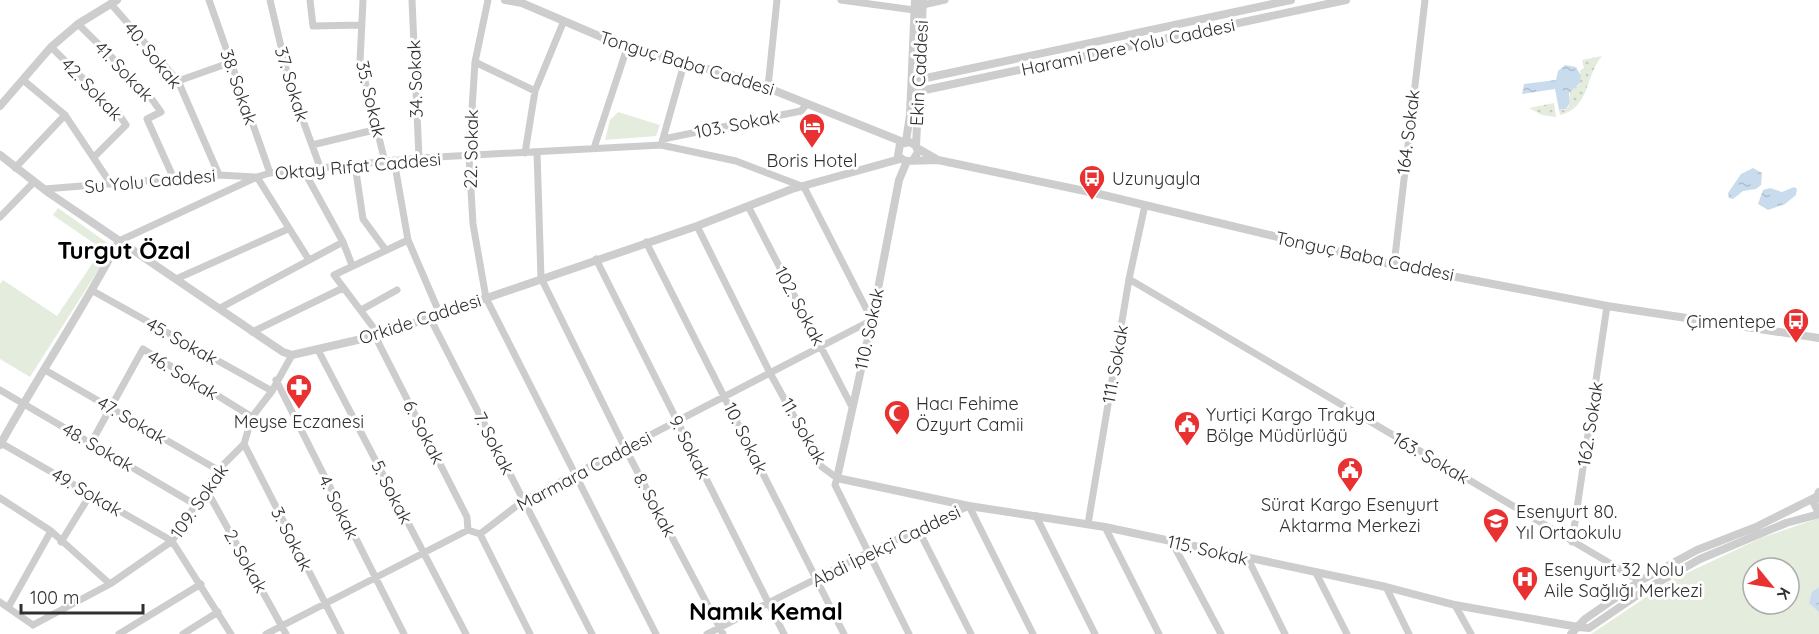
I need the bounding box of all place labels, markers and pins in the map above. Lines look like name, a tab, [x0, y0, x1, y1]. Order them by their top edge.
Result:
hotel icon: Boris Hotel	[797, 111, 827, 149]
place label: Boris Hotel	[767, 149, 857, 172]
bus stop icon: Uzunyayla	[1077, 163, 1107, 201]
place label: Uzunyayla	[1112, 167, 1200, 190]
bus stop icon: Çimentepe	[1781, 306, 1811, 344]
place label: Çimentepe	[1686, 310, 1776, 333]
pharmacy icon: Meyse Eczanesi	[284, 372, 314, 410]
place label: Hacı Fehime Özyurt Camii	[916, 392, 1024, 436]
mosque icon: Hacı Fehime Özyurt Camii	[882, 398, 912, 436]
place label: Yurtiçi Kargo Trakya Bölge Müdürlüğü	[1206, 403, 1375, 447]
public building icon: Yurtiçi Kargo Trakya Bölge Müdürlüğü	[1172, 409, 1202, 447]
place label: Meyse Eczanesi	[234, 410, 364, 433]
public building icon: Sürat Kargo Esenyurt Aktarma Merkezi	[1335, 455, 1365, 493]
place label: Sürat Kargo Esenyurt Aktarma Merkezi	[1261, 493, 1439, 537]
place label: Esenyurt 80. Yıl Ortaokulu	[1516, 500, 1622, 544]
school or university icon: Esenyurt 80. Yıl Ortaokulu	[1481, 506, 1511, 544]
place label: Esenyurt 32 Nolu Aile Sağlığı Merkezi	[1544, 558, 1703, 602]
hospital icon: Esenyurt 32 Nolu Aile Sağlığı Merkezi	[1510, 564, 1540, 602]

